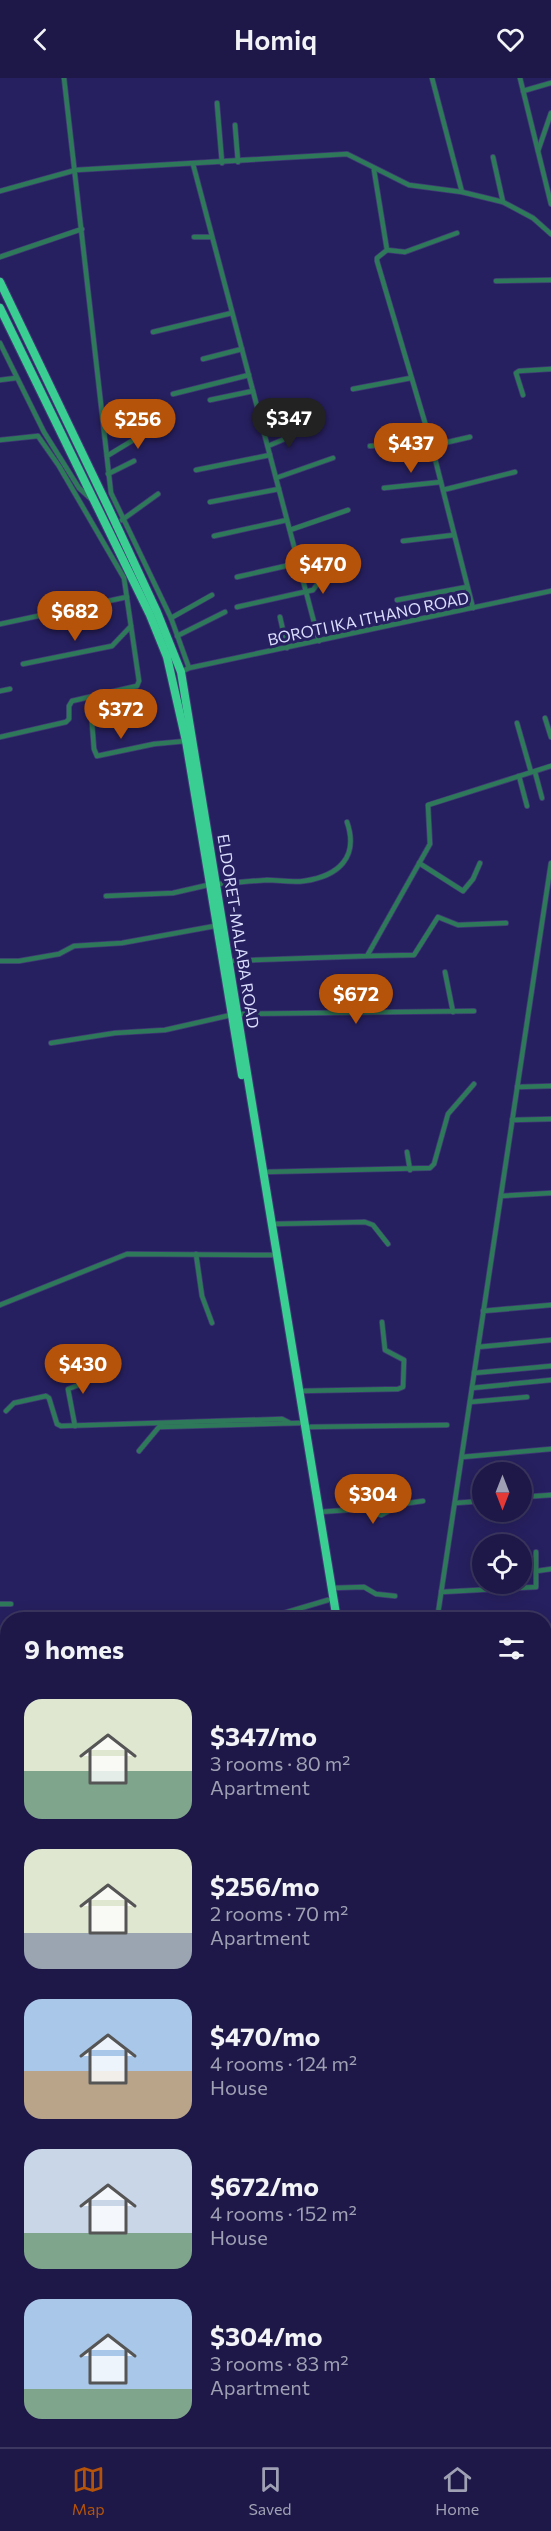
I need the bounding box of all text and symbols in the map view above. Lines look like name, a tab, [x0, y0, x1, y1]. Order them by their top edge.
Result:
icon: back	[24, 23, 57, 56]
text: Homiq	[234, 23, 317, 56]
icon: heart	[494, 23, 527, 56]
pin: $347	[253, 398, 325, 449]
pin: $256	[102, 399, 174, 450]
text: $347	[266, 405, 312, 429]
text: $256	[115, 406, 161, 430]
pin: $437	[375, 423, 447, 474]
text: $437	[388, 430, 434, 454]
pin: $470	[287, 544, 359, 595]
text: $470	[299, 551, 347, 575]
street label: BOROTI IKA ITHANO ROAD	[266, 587, 470, 649]
pin: $682	[39, 591, 111, 642]
text: $682	[51, 598, 99, 622]
pin: $372	[85, 689, 157, 740]
text: $372	[98, 696, 144, 720]
street label: ELDORET-MALABA ROAD	[214, 832, 264, 1030]
pin: $672	[320, 974, 392, 1025]
text: $672	[333, 981, 379, 1005]
pin: $430	[47, 1344, 119, 1395]
text: $430	[59, 1351, 107, 1375]
north arrow	[472, 1462, 532, 1522]
map controls	[472, 1462, 532, 1594]
pin: $304	[337, 1474, 409, 1525]
text: $304	[349, 1481, 397, 1505]
button: locate	[472, 1534, 532, 1594]
icon: filters	[495, 1632, 528, 1665]
text: 9 homes	[24, 1633, 124, 1664]
text: $347/mo	[210, 1720, 317, 1751]
icon: home	[72, 1723, 144, 1795]
text: 3 rooms · 80 m²	[210, 1751, 350, 1775]
text: Apartment	[210, 1775, 310, 1799]
text: $256/mo	[210, 1870, 320, 1901]
icon: home	[72, 1873, 144, 1945]
text: 2 rooms · 70 m²	[210, 1901, 348, 1925]
text: Apartment	[210, 1925, 310, 1949]
text: $470/mo	[210, 2020, 320, 2051]
icon: home	[72, 2023, 144, 2095]
text: 4 rooms · 124 m²	[210, 2051, 357, 2075]
text: House	[210, 2075, 268, 2099]
text: $672/mo	[210, 2170, 319, 2201]
icon: home	[72, 2173, 144, 2245]
text: 4 rooms · 152 m²	[210, 2201, 357, 2225]
text: House	[210, 2225, 268, 2249]
text: $304/mo	[210, 2320, 322, 2351]
icon: home	[72, 2323, 144, 2395]
text: 3 rooms · 83 m²	[210, 2351, 349, 2375]
text: Apartment	[210, 2375, 310, 2399]
tab: Map	[72, 2463, 105, 2518]
tab: Saved	[248, 2463, 292, 2518]
tab: Home	[435, 2463, 479, 2518]

